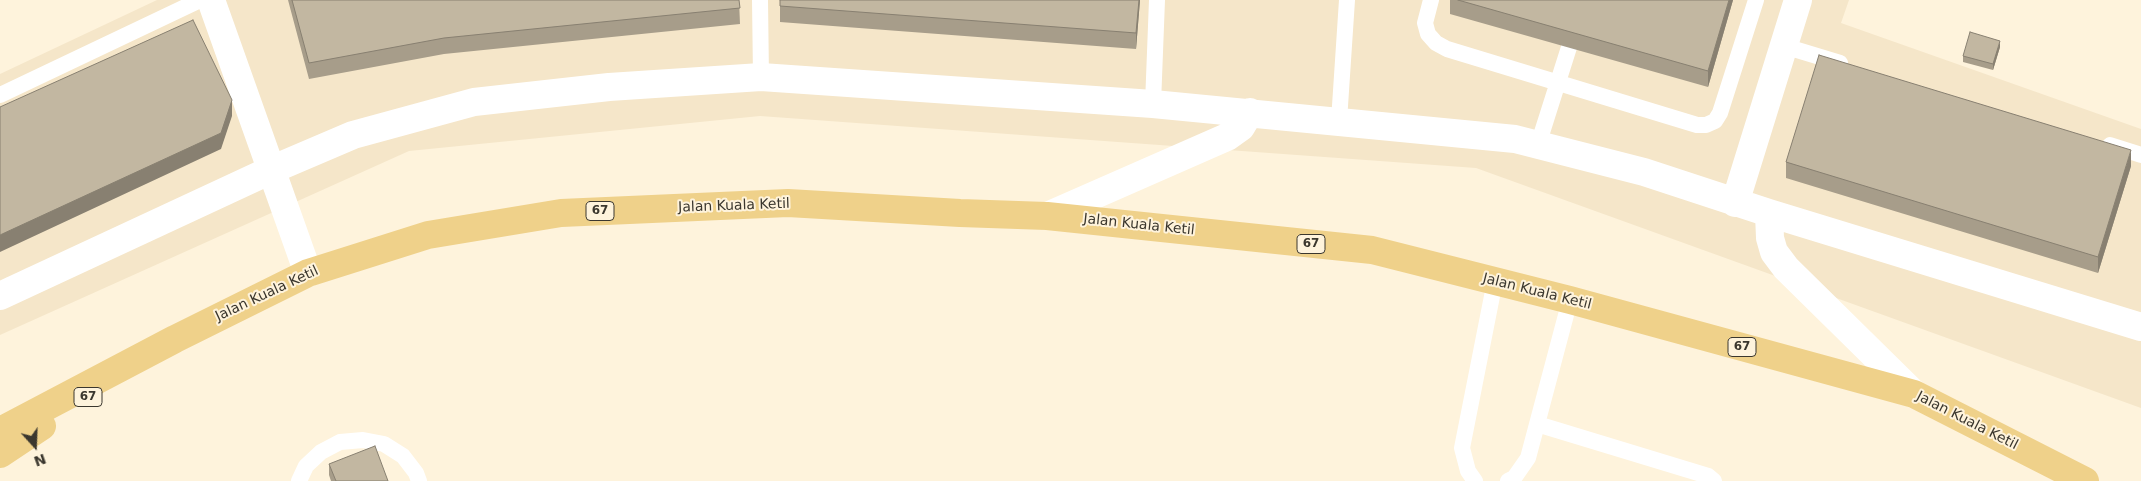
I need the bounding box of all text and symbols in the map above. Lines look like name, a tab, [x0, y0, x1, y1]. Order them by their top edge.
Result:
street label: Jalan Kuala Ketil	[678, 196, 790, 216]
road number: 67	[586, 202, 614, 220]
street label: Jalan Kuala Ketil	[1083, 211, 1195, 239]
road number: 67	[1297, 234, 1325, 253]
street label: Jalan Kuala Ketil	[213, 263, 321, 325]
street label: Jalan Kuala Ketil	[1481, 270, 1593, 314]
road number: 67	[1728, 338, 1756, 357]
road number: 67	[74, 388, 102, 407]
street label: Jalan Kuala Ketil	[1913, 388, 2021, 454]
north arrow	[10, 421, 60, 471]
text: N	[32, 451, 48, 470]

